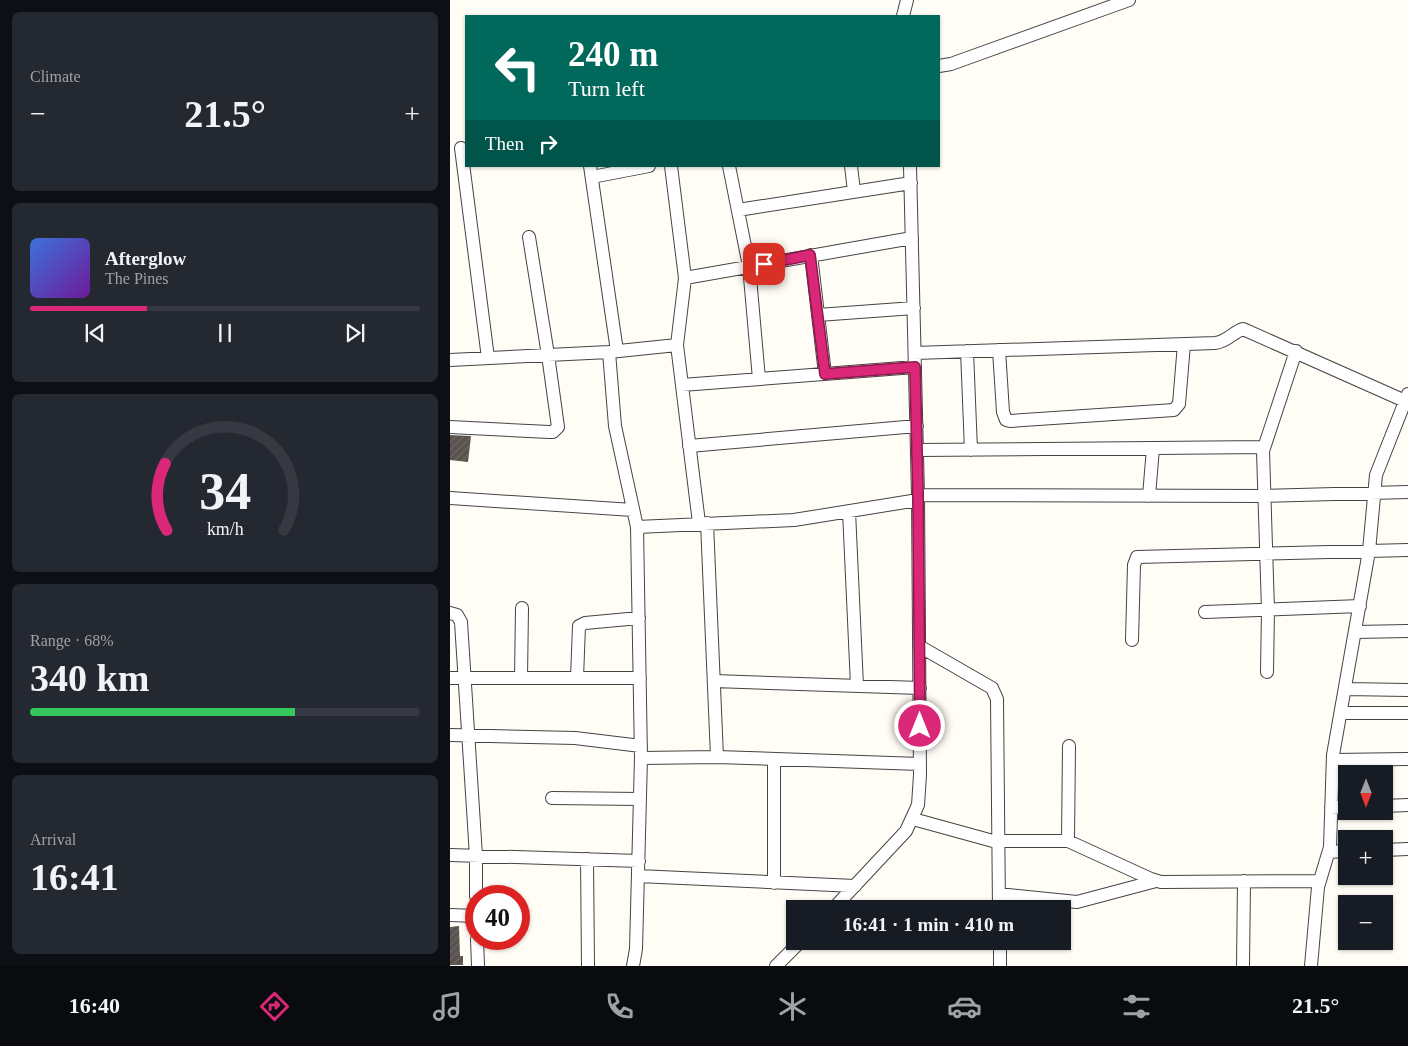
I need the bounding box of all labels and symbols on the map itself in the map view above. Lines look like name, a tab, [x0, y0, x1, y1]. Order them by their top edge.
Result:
pin	[743, 243, 785, 285]
position arrow	[893, 699, 945, 751]
north arrow	[1338, 765, 1392, 820]
speed limit sign: 40	[465, 885, 530, 950]

